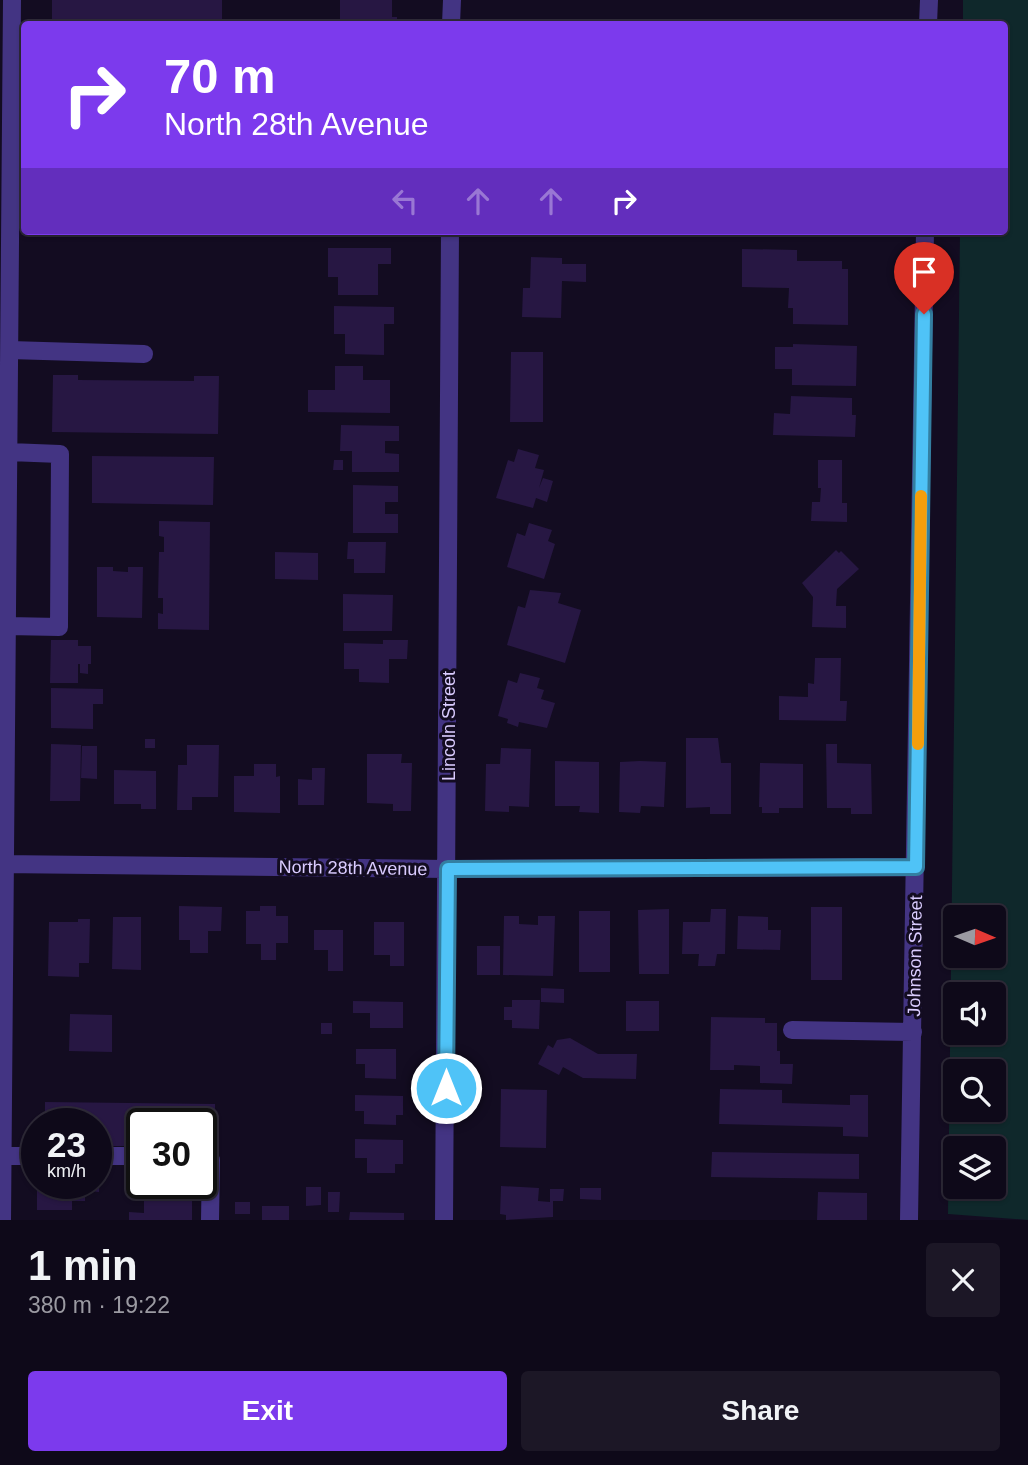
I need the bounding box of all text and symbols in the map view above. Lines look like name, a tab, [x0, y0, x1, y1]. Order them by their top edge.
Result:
icon: right	[49, 49, 140, 140]
text: 70 m	[164, 49, 276, 103]
text: North 28th Avenue	[164, 106, 429, 142]
icon: left	[386, 182, 424, 220]
icon: ahead	[459, 182, 497, 220]
icon: ahead	[532, 182, 570, 220]
icon: right	[605, 182, 643, 220]
pin	[894, 242, 954, 314]
icon: arrive	[905, 253, 943, 291]
street label: Lincoln Street	[439, 671, 459, 781]
street label: North 28th Avenue	[278, 857, 428, 879]
street label: Johnson Street	[904, 895, 926, 1017]
north arrow	[943, 905, 1006, 968]
map controls	[943, 905, 1006, 1199]
button: sound	[943, 982, 1006, 1045]
position arrow	[409, 1051, 483, 1125]
button: search	[943, 1059, 1006, 1122]
speed limit sign: 30	[126, 1108, 217, 1199]
text: 23	[47, 1125, 86, 1164]
button: layers	[943, 1136, 1006, 1199]
text: km/h	[47, 1161, 86, 1181]
text: 1 min	[28, 1242, 138, 1289]
button: close	[926, 1243, 1000, 1317]
text: 380 m · 19:22	[28, 1292, 170, 1318]
button: Exit	[28, 1371, 507, 1451]
button: Share	[521, 1371, 1000, 1451]

